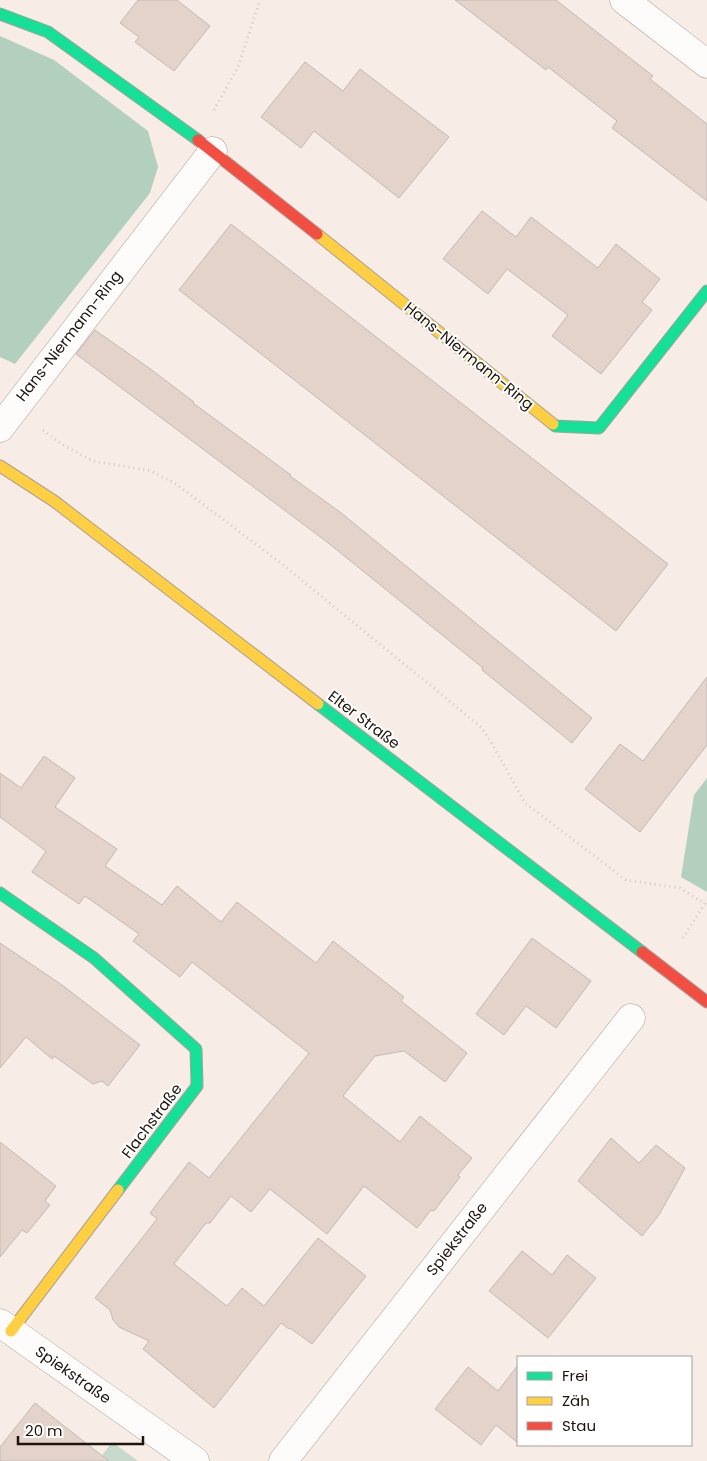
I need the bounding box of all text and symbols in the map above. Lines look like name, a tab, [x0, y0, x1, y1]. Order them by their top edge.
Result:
street label: Hans-Niermann-Ring	[11, 266, 126, 406]
street label: Hans-Niermann-Ring	[400, 297, 538, 414]
street label: Elter Straße	[324, 686, 405, 754]
street label: Flachstraße	[117, 1079, 187, 1162]
street label: Spiekstraße	[421, 1197, 492, 1280]
street label: Spiekstraße	[31, 1341, 115, 1408]
legend	[517, 1356, 692, 1446]
text: Frei	[562, 1365, 588, 1386]
text: Zäh	[562, 1390, 590, 1411]
scale bar	[18, 1414, 142, 1446]
text: Stau	[562, 1415, 596, 1436]
text: 20 m	[25, 1420, 63, 1441]

